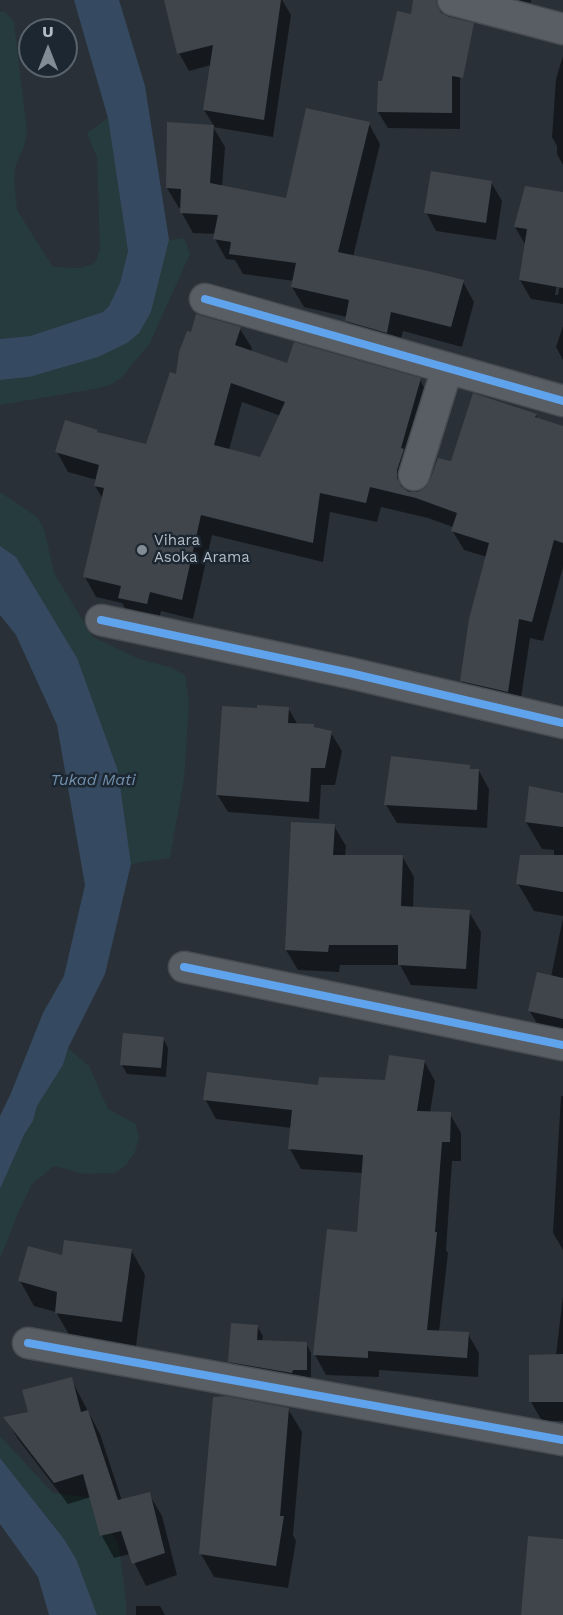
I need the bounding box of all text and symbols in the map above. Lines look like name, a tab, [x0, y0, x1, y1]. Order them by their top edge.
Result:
north arrow	[18, 18, 78, 78]
text: U	[42, 22, 54, 41]
place label: Vihara Asoka Arama	[154, 532, 250, 567]
marker: Vihara Asoka Arama	[135, 543, 149, 557]
water label: Tukad Mati	[50, 770, 136, 790]

